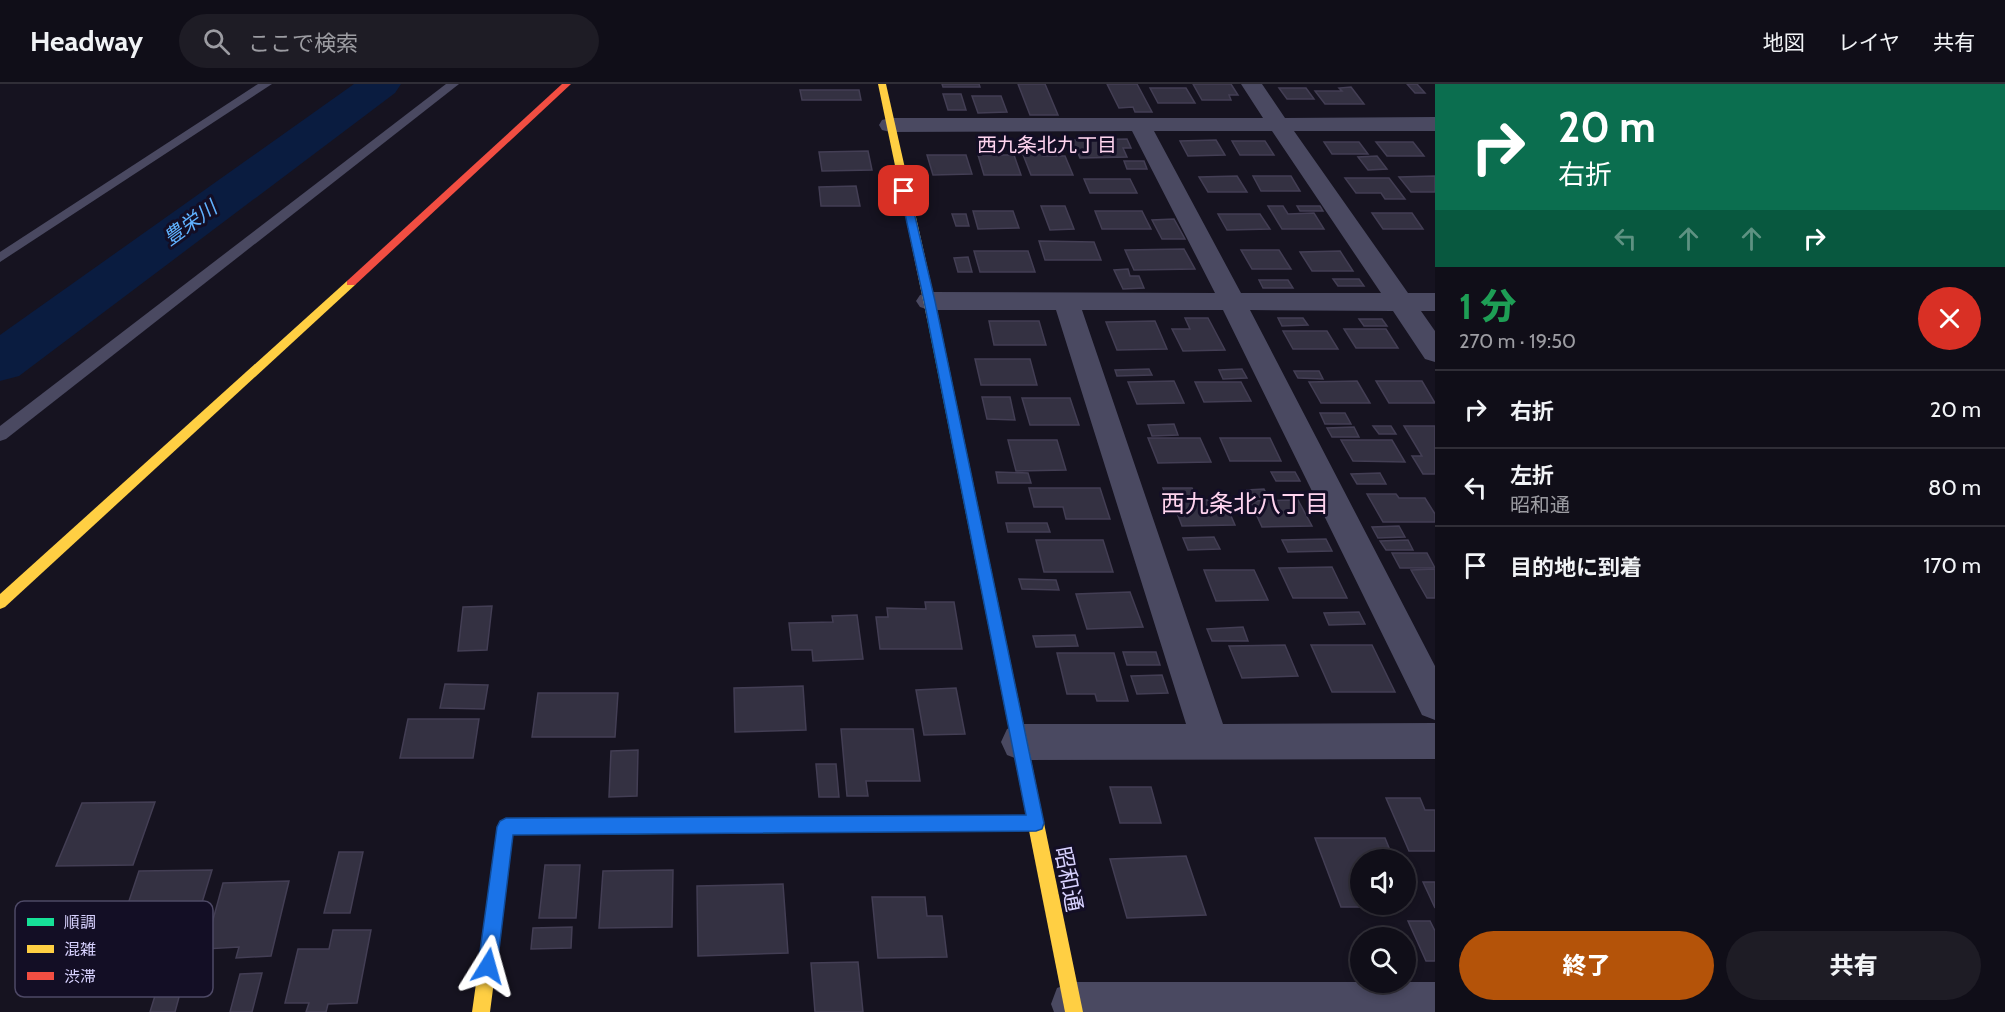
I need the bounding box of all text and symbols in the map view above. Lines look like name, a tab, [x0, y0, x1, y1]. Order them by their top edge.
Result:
search box	[179, 14, 599, 68]
text: Headway	[30, 24, 143, 58]
icon: search	[200, 25, 233, 58]
text: ここで検索	[248, 30, 358, 57]
text: 地図	[1763, 30, 1805, 55]
text: レイヤ	[1838, 30, 1900, 55]
text: 共有	[1933, 30, 1975, 55]
text: 20 m	[1558, 101, 1656, 153]
icon: right	[1459, 108, 1537, 186]
district label: 西九条北九丁目	[977, 133, 1117, 157]
text: 右折	[1558, 158, 1612, 191]
pin	[878, 165, 929, 216]
icon: arrive	[887, 174, 920, 207]
water label: 豊栄川	[159, 194, 223, 250]
icon: left	[1609, 222, 1642, 255]
icon: ahead	[1672, 222, 1705, 255]
icon: ahead	[1735, 222, 1768, 255]
icon: right	[1798, 222, 1831, 255]
text: 1 分	[1459, 284, 1516, 328]
button: close	[1918, 287, 1981, 350]
text: 270 m · 19:50	[1459, 329, 1576, 353]
icon: right	[1459, 393, 1492, 426]
text: 20 m	[1930, 396, 1981, 423]
text: 右折	[1510, 398, 1554, 425]
text: 左折	[1510, 462, 1554, 489]
icon: left	[1459, 471, 1492, 504]
text: 80 m	[1928, 474, 1981, 501]
district label: 西九条北八丁目	[1161, 489, 1329, 518]
text: 昭和通	[1510, 493, 1570, 517]
icon: arrive	[1459, 549, 1492, 582]
text: 170 m	[1923, 552, 1981, 579]
text: 目的地に到着	[1510, 554, 1642, 581]
street label: 昭和通	[1049, 844, 1088, 914]
map controls	[1350, 849, 1416, 993]
button: sound	[1350, 849, 1416, 915]
legend	[15, 901, 213, 997]
text: 順調	[64, 913, 96, 932]
button: search	[1350, 927, 1416, 993]
button: 終了	[1459, 931, 1714, 1000]
button: 共有	[1726, 931, 1981, 1000]
position arrow	[456, 934, 520, 998]
text: 混雑	[64, 940, 96, 959]
text: 渋滞	[64, 967, 96, 986]

